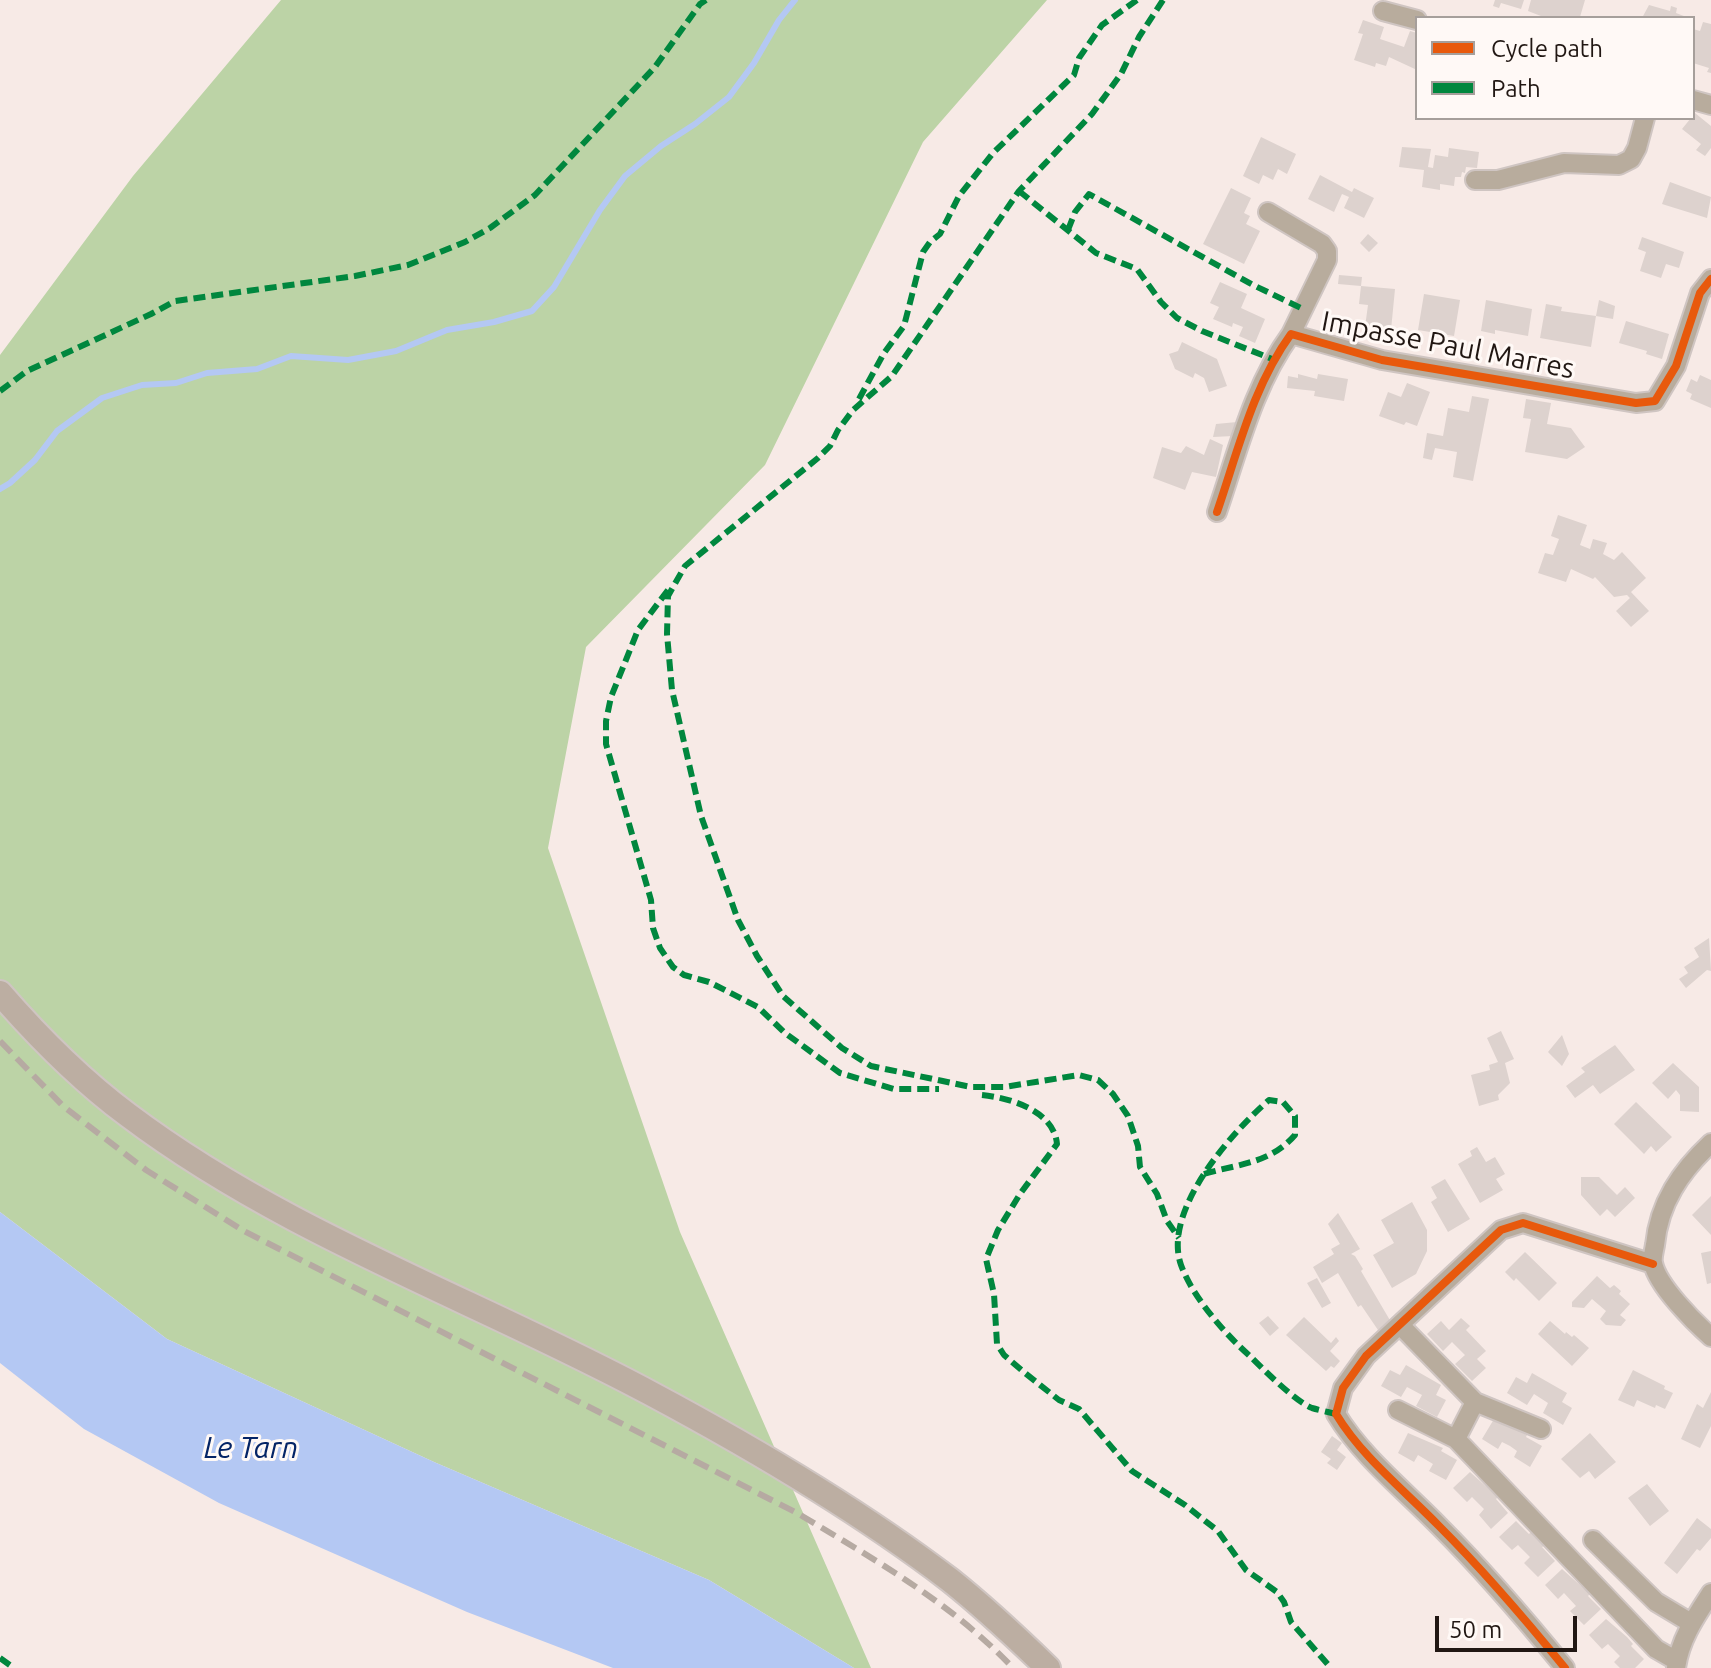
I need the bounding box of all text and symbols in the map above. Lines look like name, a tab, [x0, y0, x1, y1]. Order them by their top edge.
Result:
legend	[1415, 16, 1695, 120]
text: Cycle path	[1491, 35, 1603, 62]
text: Path	[1491, 75, 1541, 102]
street label: Impasse Paul Marres	[1319, 304, 1577, 386]
water label: Le Tarn	[204, 1430, 298, 1466]
scale bar	[1439, 1600, 1581, 1650]
text: 50 m	[1449, 1616, 1502, 1643]

